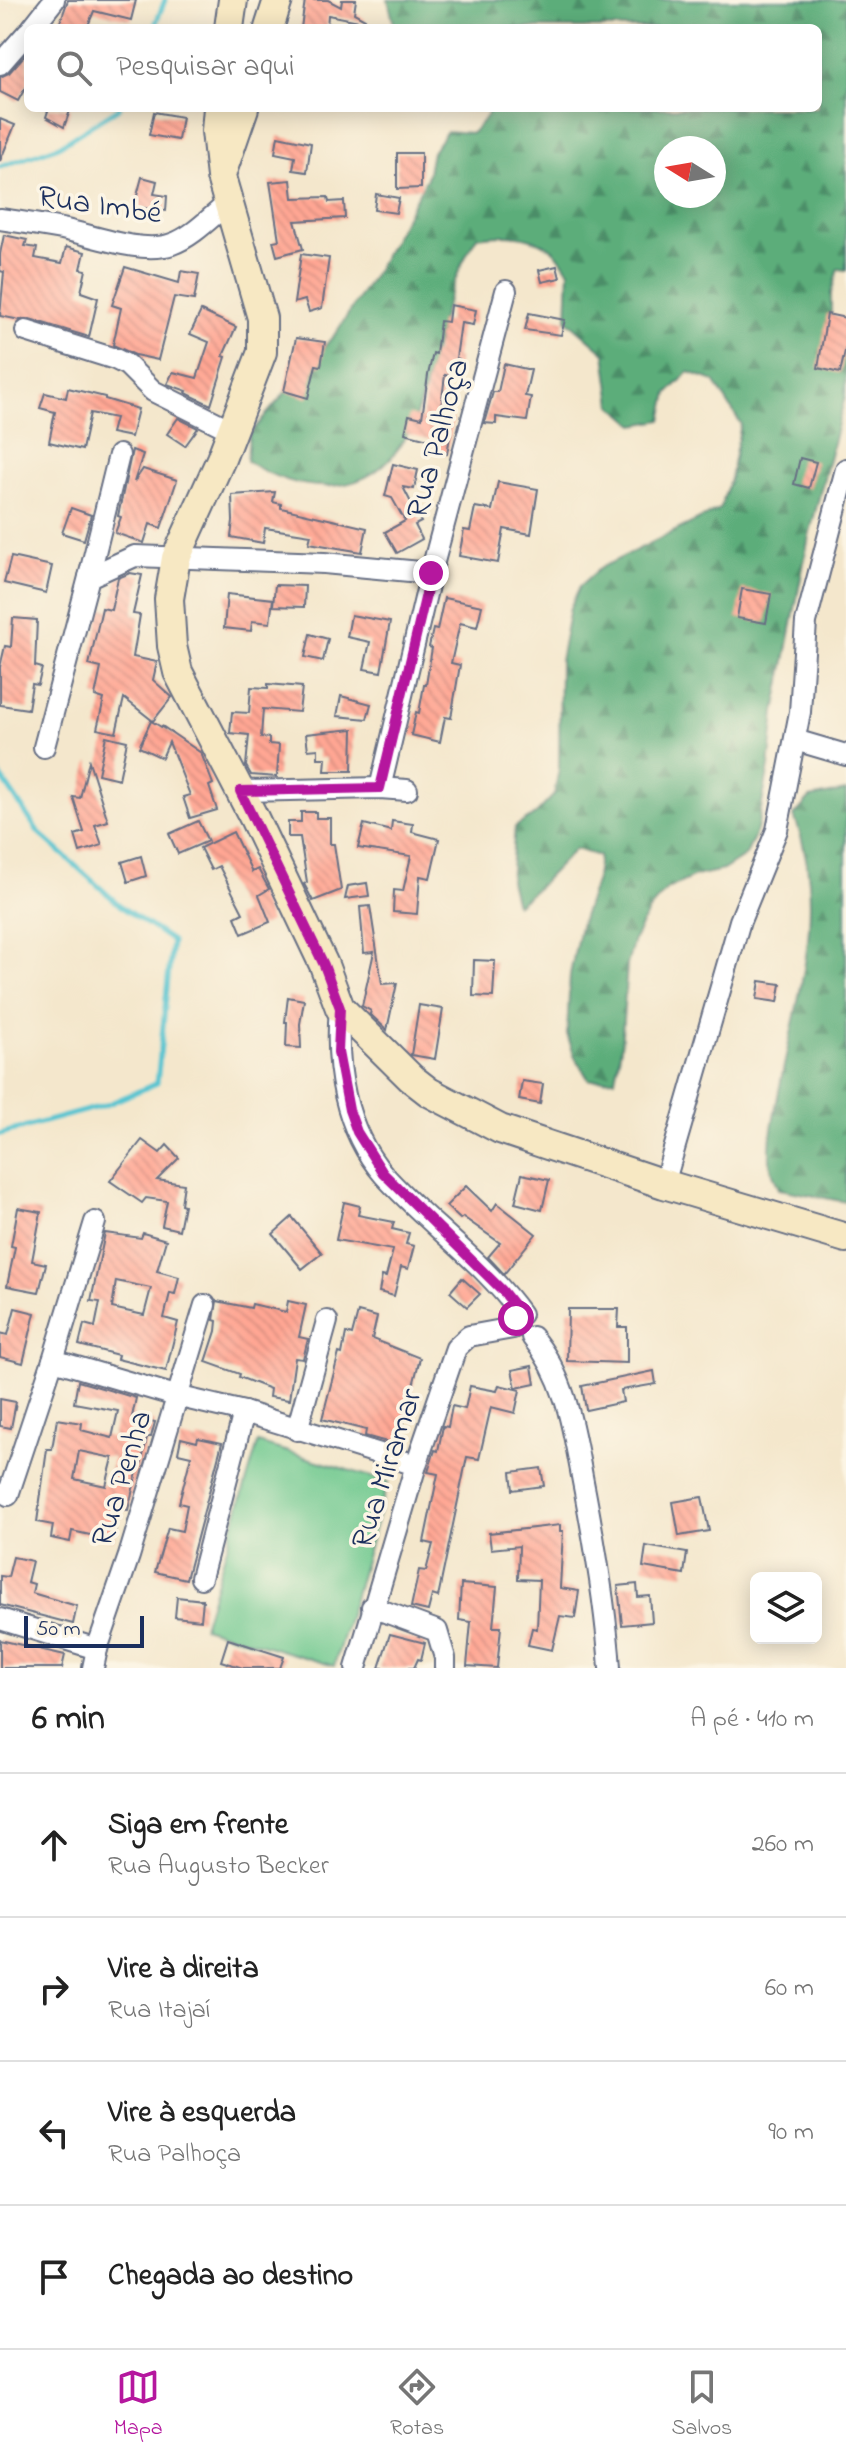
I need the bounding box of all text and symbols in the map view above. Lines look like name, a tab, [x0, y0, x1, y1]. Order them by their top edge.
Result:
search box	[24, 24, 822, 112]
icon: search	[52, 46, 96, 90]
text: Pesquisar aqui	[116, 46, 295, 90]
north arrow	[654, 136, 726, 208]
street label: Rua Imbé	[34, 175, 165, 239]
street label: Rua Palhoça	[395, 354, 483, 524]
route end	[413, 555, 449, 591]
route start	[498, 1300, 534, 1336]
street label: Rua Miramar	[340, 1383, 436, 1555]
street label: Rua Penha	[80, 1405, 166, 1553]
map controls	[750, 1572, 822, 1644]
button: layers	[750, 1572, 822, 1644]
scale bar	[24, 1612, 144, 1648]
text: 50 m	[36, 1614, 81, 1646]
text: 6 min	[32, 1695, 105, 1745]
text: A pé · 410 m	[690, 1701, 814, 1739]
text: Siga em frente	[108, 1804, 288, 1848]
icon: ahead	[32, 1823, 76, 1867]
text: 260 m	[752, 1826, 814, 1864]
text: Rua Augusto Becker	[108, 1848, 329, 1886]
text: Vire à direita	[108, 1948, 259, 1992]
icon: right	[32, 1967, 76, 2011]
text: 60 m	[765, 1970, 814, 2008]
text: Rua Itajaí	[108, 1992, 211, 2030]
text: Vire à esquerda	[108, 2092, 296, 2136]
icon: left	[32, 2111, 76, 2155]
text: 90 m	[768, 2114, 814, 2152]
text: Rua Palhoça	[108, 2136, 241, 2174]
icon: arrive	[32, 2255, 76, 2299]
text: Chegada ao destino	[108, 2255, 353, 2299]
tab: Mapa	[114, 2365, 163, 2445]
tab: Rotas	[390, 2365, 444, 2445]
tab: Salvos	[671, 2365, 732, 2445]

